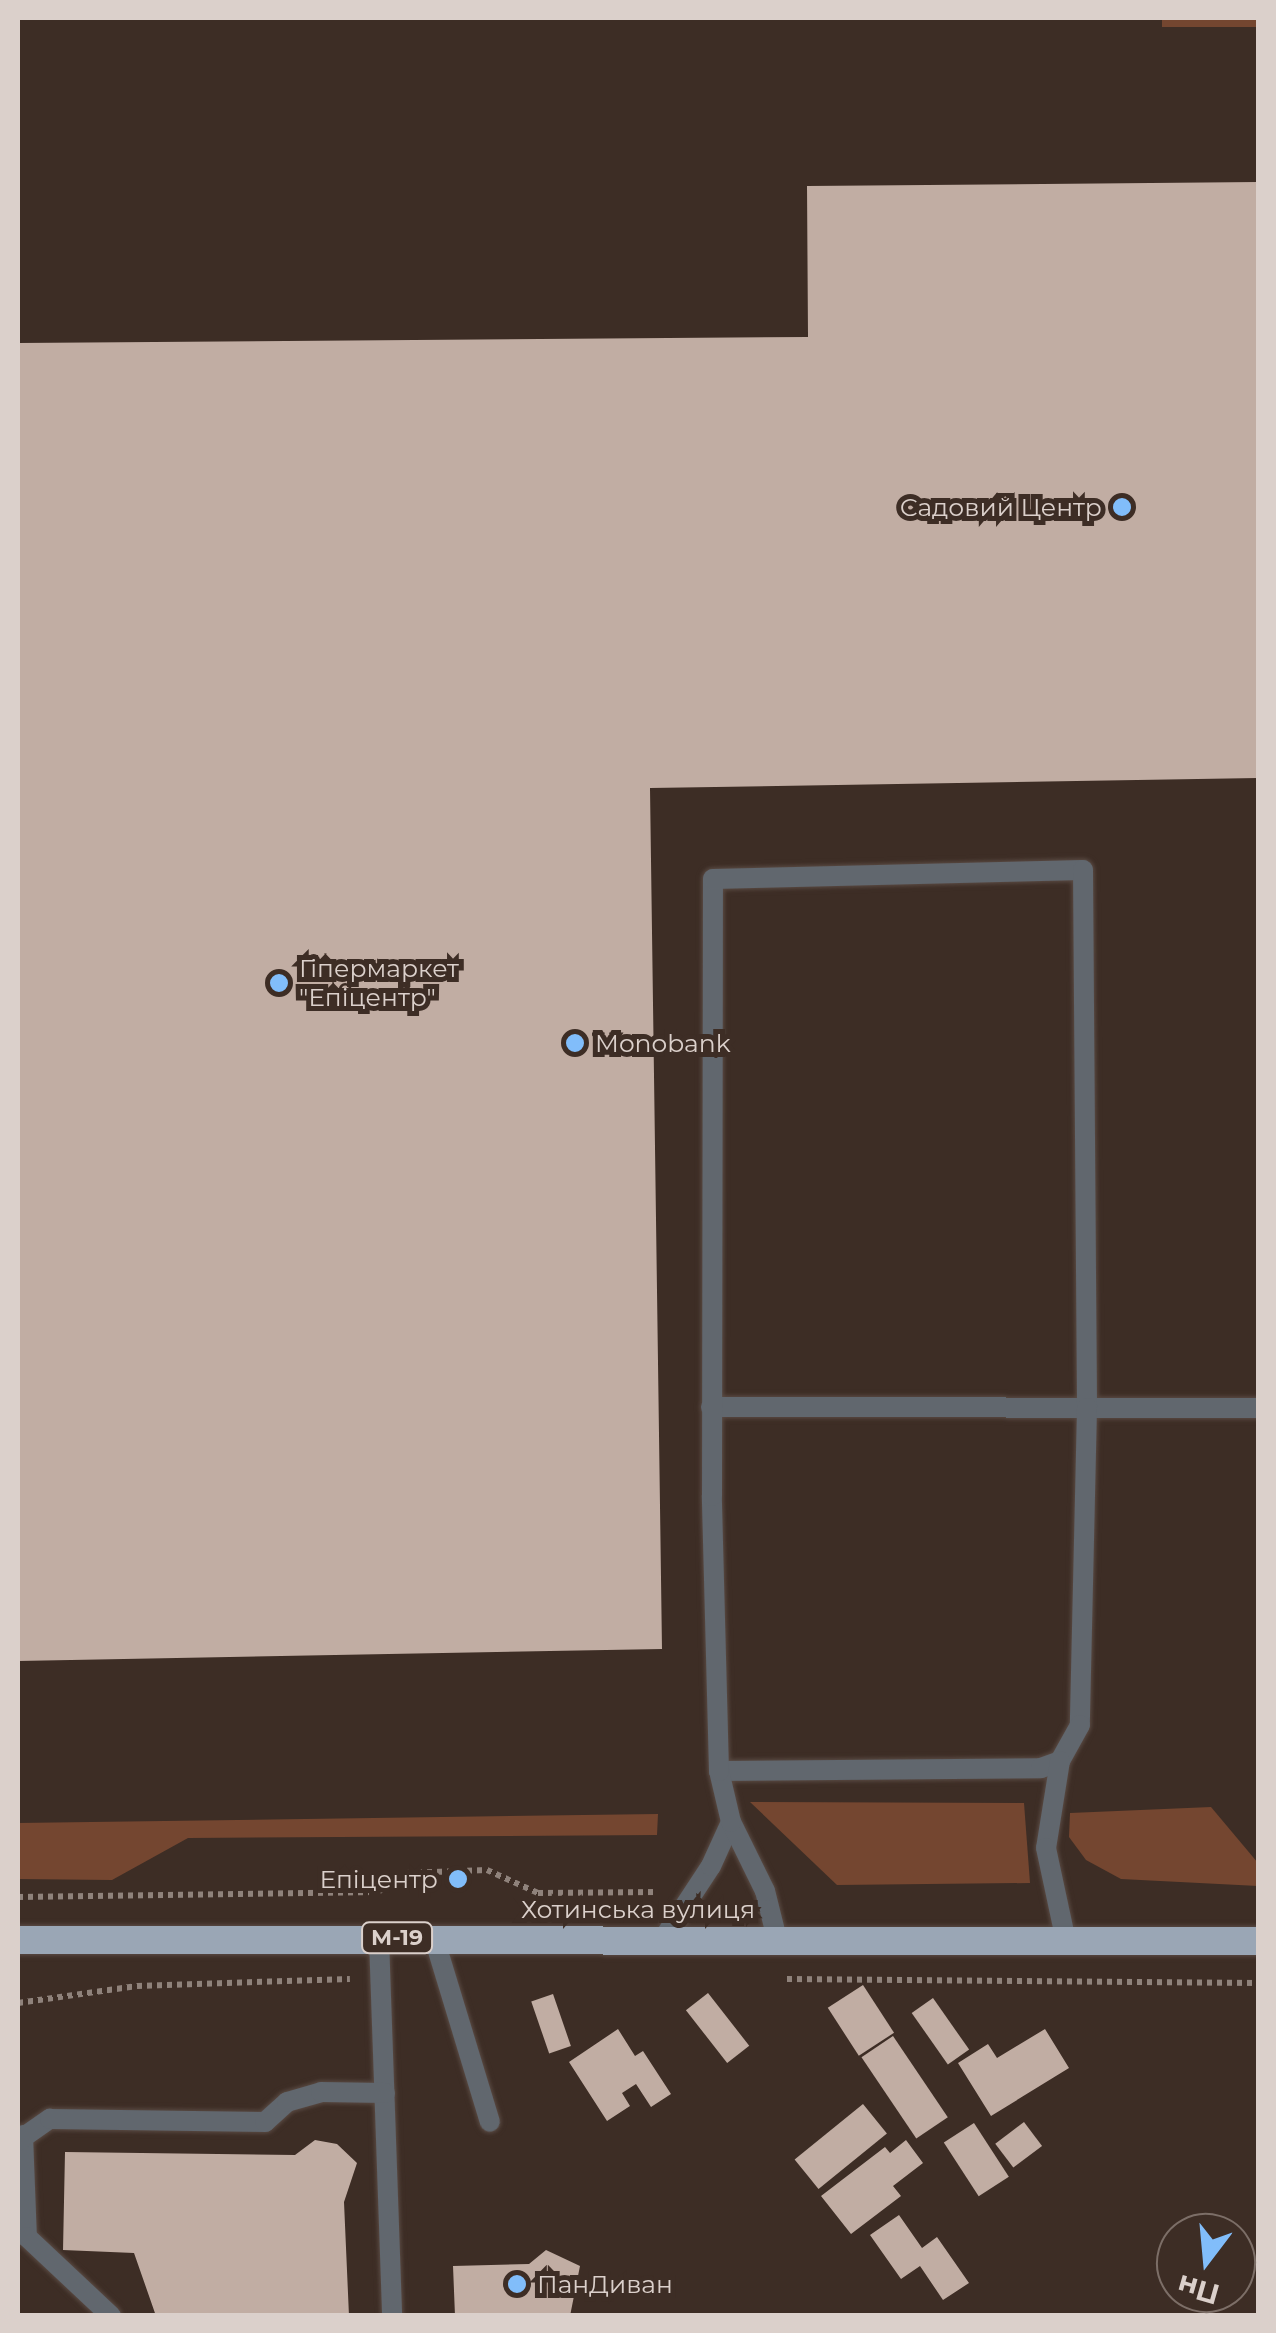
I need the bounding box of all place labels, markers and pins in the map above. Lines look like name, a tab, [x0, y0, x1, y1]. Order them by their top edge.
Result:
place label: Садовий Центр	[900, 492, 1102, 522]
marker: Садовий Центр	[1111, 496, 1133, 518]
place label: Гіпермаркет "Епіцентр"	[299, 954, 459, 1013]
marker: Гіпермаркет "Епіцентр"	[268, 972, 290, 994]
place label: Monobank	[595, 1028, 731, 1058]
marker: Monobank	[564, 1032, 586, 1054]
place label: Епіцентр	[319, 1864, 438, 1894]
marker: Епіцентр	[447, 1868, 469, 1890]
place label: ПанДиван	[537, 2269, 673, 2299]
marker: ПанДиван	[506, 2273, 528, 2295]

